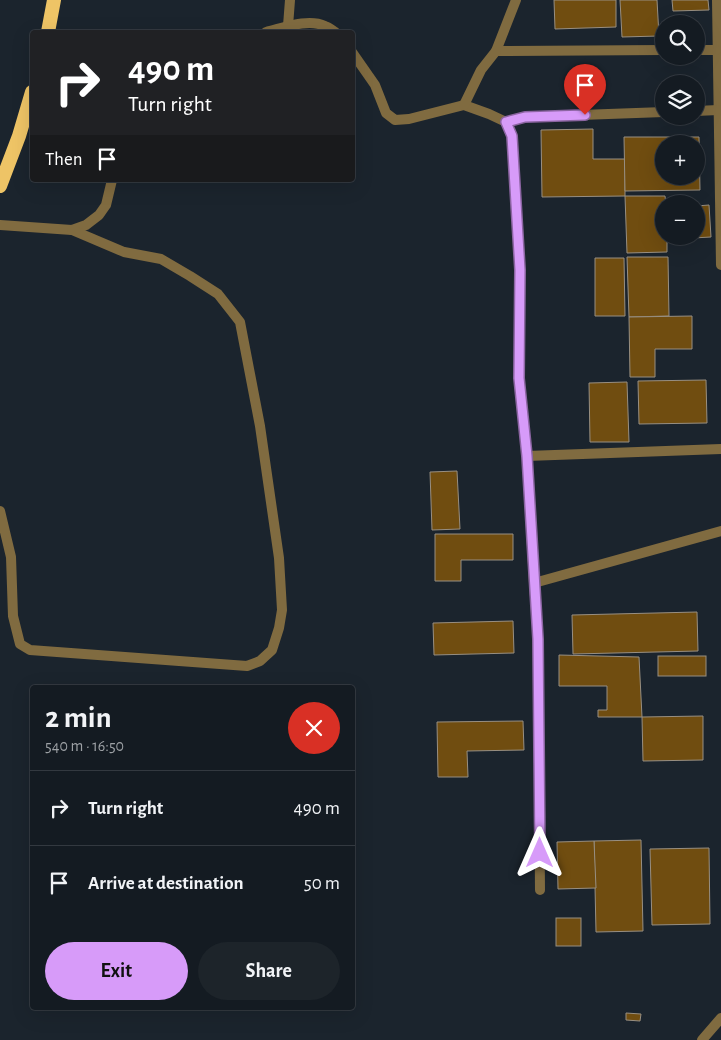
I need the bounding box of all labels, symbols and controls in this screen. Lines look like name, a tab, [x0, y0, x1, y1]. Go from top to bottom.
map controls	[655, 15, 705, 245]
button: search	[655, 15, 705, 65]
icon: right	[45, 50, 110, 115]
text: 490 m	[128, 52, 214, 87]
pin	[564, 64, 606, 115]
icon: arrive	[571, 71, 599, 99]
button: layers	[655, 75, 705, 125]
text: Turn right	[128, 93, 212, 115]
button: +	[655, 135, 705, 185]
icon: arrive	[93, 145, 121, 173]
text: Then	[45, 150, 83, 169]
button: −	[655, 195, 705, 245]
button: close	[288, 702, 340, 754]
text: 2 min	[45, 703, 112, 733]
text: 540 m · 16:50	[45, 738, 124, 754]
icon: right	[45, 794, 73, 822]
text: Turn right	[88, 799, 163, 818]
text: 490 m	[294, 799, 340, 818]
position arrow	[513, 826, 565, 878]
icon: arrive	[45, 869, 73, 897]
text: Arrive at destination	[88, 874, 244, 893]
text: 50 m	[304, 874, 340, 893]
button: Exit	[45, 942, 188, 1000]
button: Share	[198, 942, 340, 1000]

